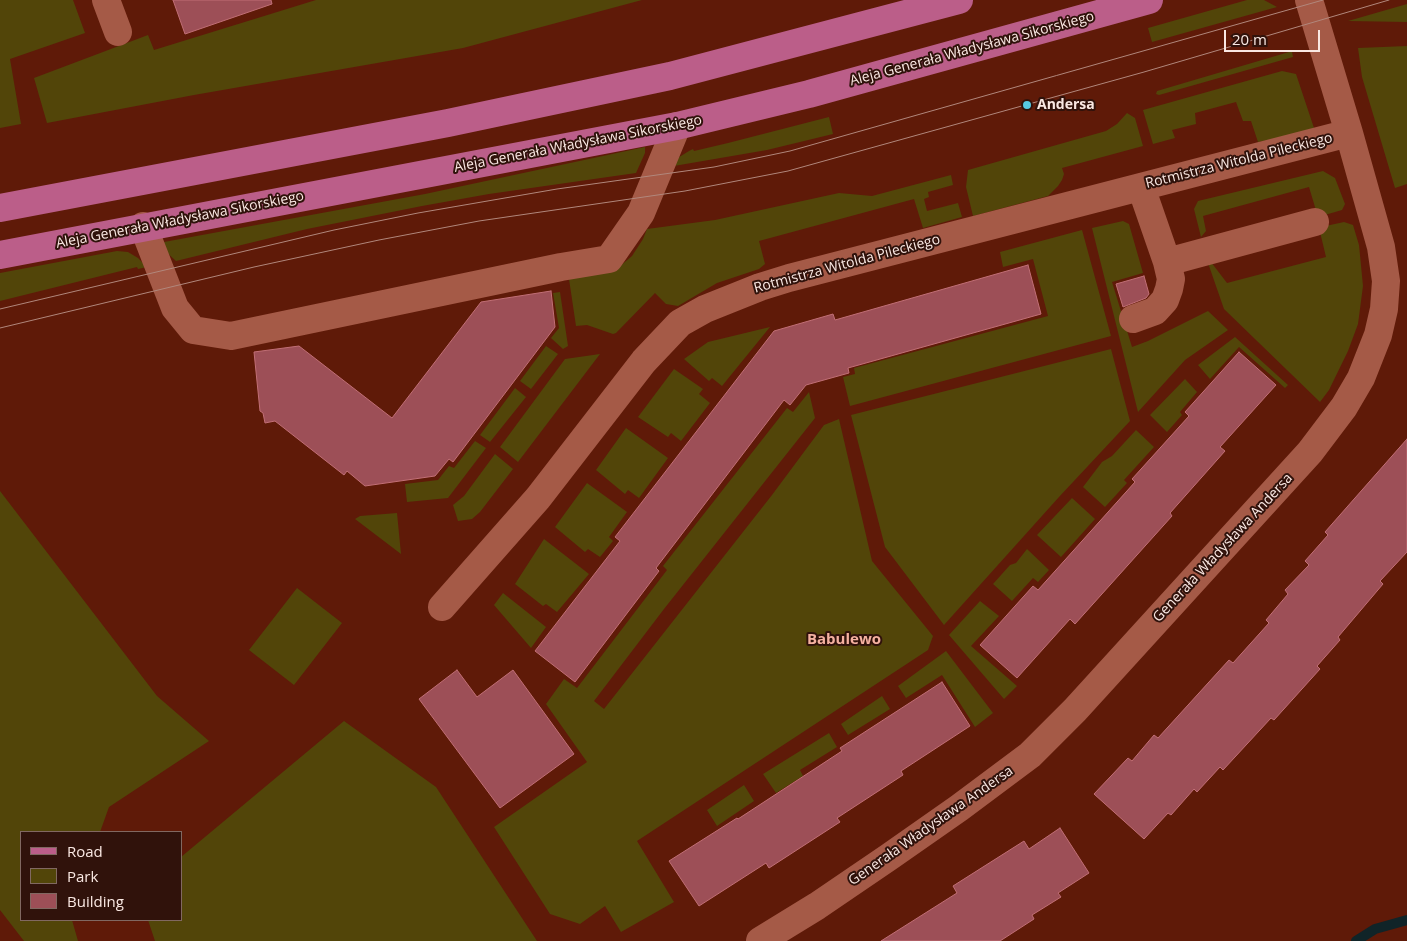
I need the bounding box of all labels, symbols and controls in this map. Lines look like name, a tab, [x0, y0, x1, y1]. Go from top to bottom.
street label: Aleja Generała Władysława Sikorskiego	[848, 8, 1096, 90]
scale bar	[1227, 20, 1323, 52]
text: 20 m	[1232, 29, 1267, 49]
place label: Andersa	[1037, 97, 1095, 113]
marker: Andersa	[1021, 99, 1033, 111]
street label: Aleja Generała Władysława Sikorskiego	[453, 112, 703, 176]
street label: Rotmistrza Witolda Pileckiego	[1144, 130, 1334, 192]
street label: Aleja Generała Władysława Sikorskiego	[55, 188, 305, 252]
street label: Rotmistrza Witolda Pileckiego	[752, 231, 942, 297]
street label: Generała Władysława Andersa	[1150, 470, 1296, 626]
district label: Babulewo	[807, 631, 881, 649]
street label: Generała Władysława Andersa	[845, 763, 1017, 889]
legend	[20, 831, 182, 921]
text: Road	[67, 841, 103, 861]
text: Park	[67, 866, 98, 886]
text: Building	[67, 891, 124, 911]

